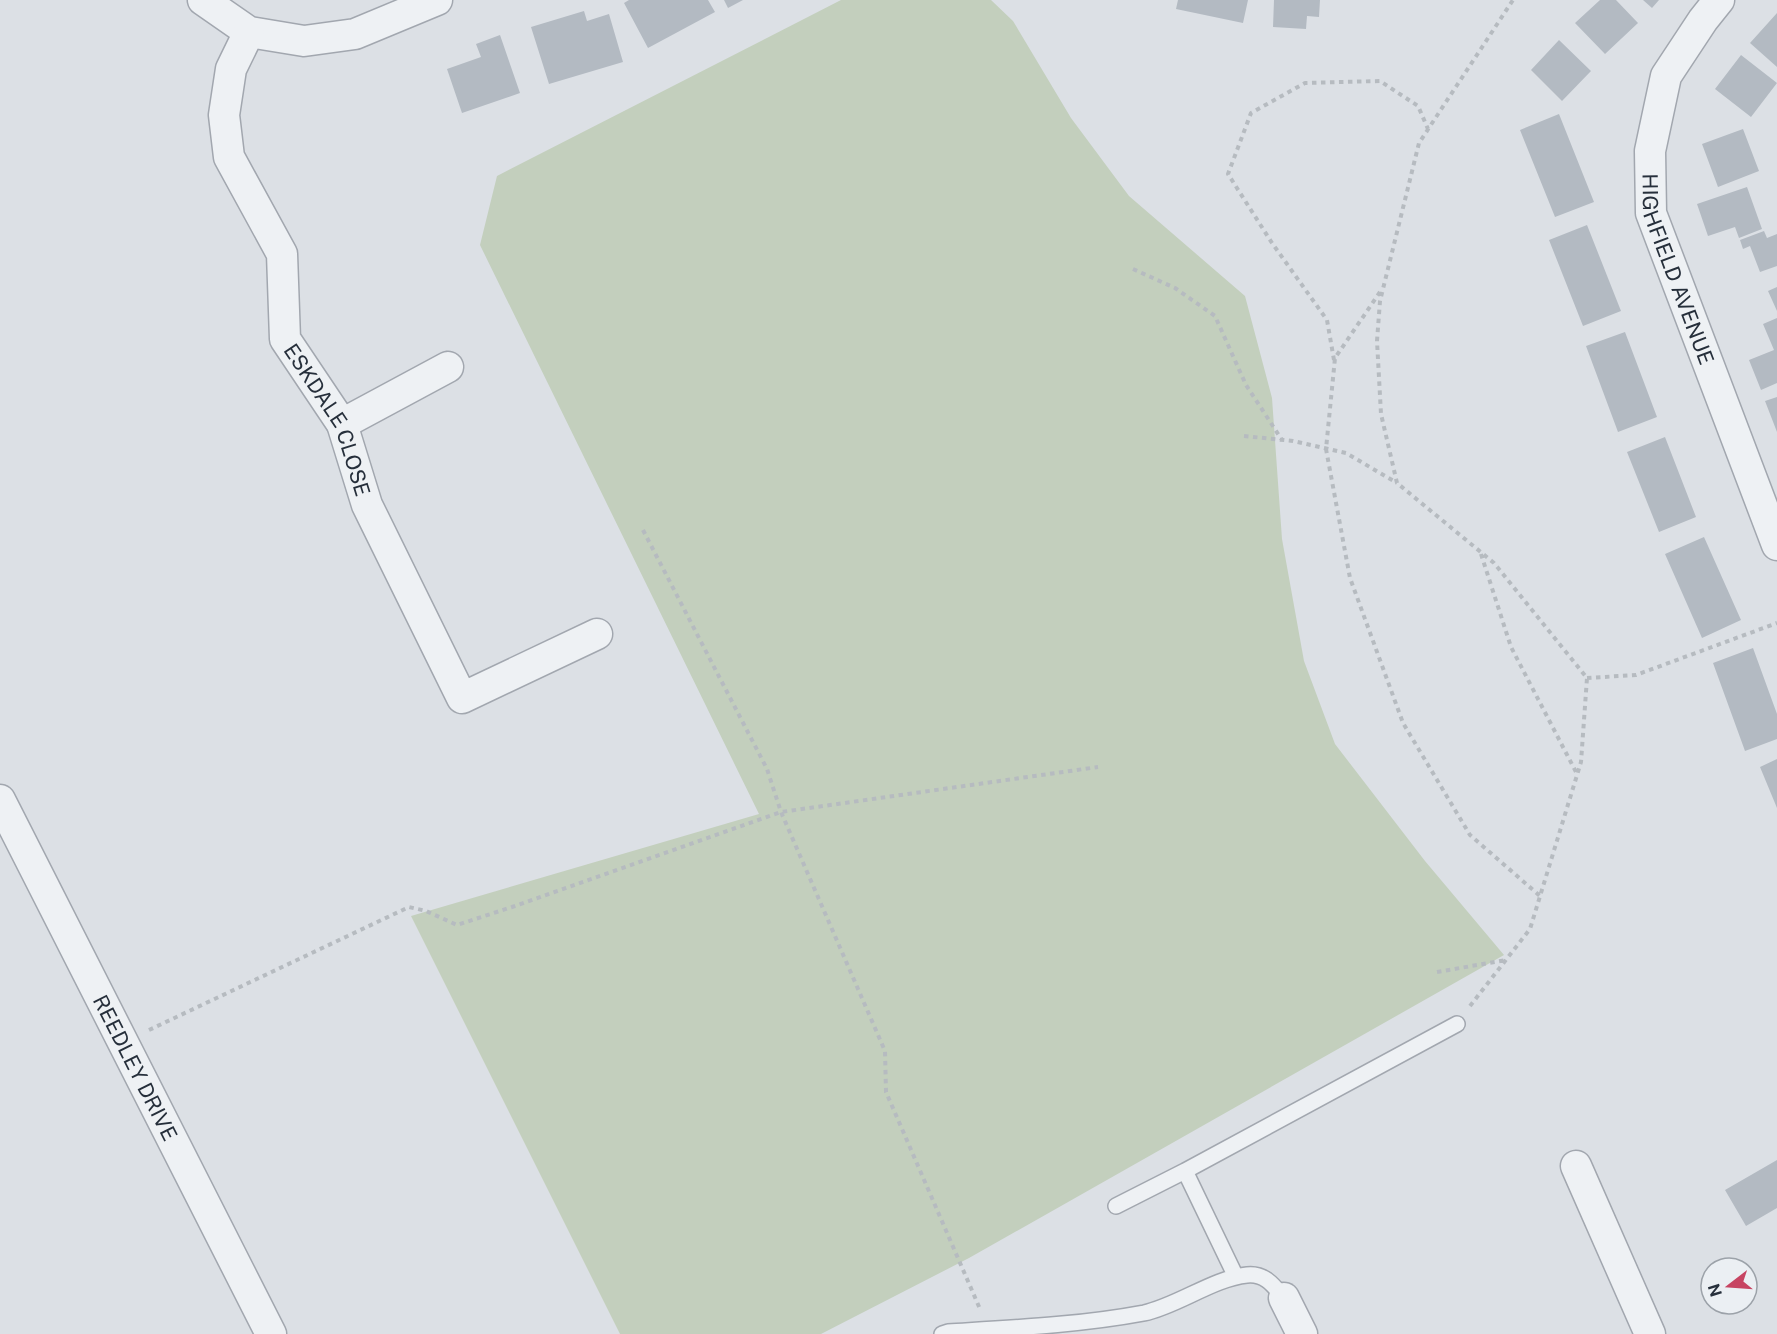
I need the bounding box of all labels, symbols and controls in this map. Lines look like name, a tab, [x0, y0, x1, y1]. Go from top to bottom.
street label: HIGHFIELD AVENUE	[1638, 173, 1720, 368]
street label: ESKDALE CLOSE	[279, 339, 376, 499]
street label: REEDLEY DRIVE	[88, 990, 183, 1145]
north arrow	[1699, 1256, 1759, 1316]
text: N	[1704, 1281, 1726, 1299]

